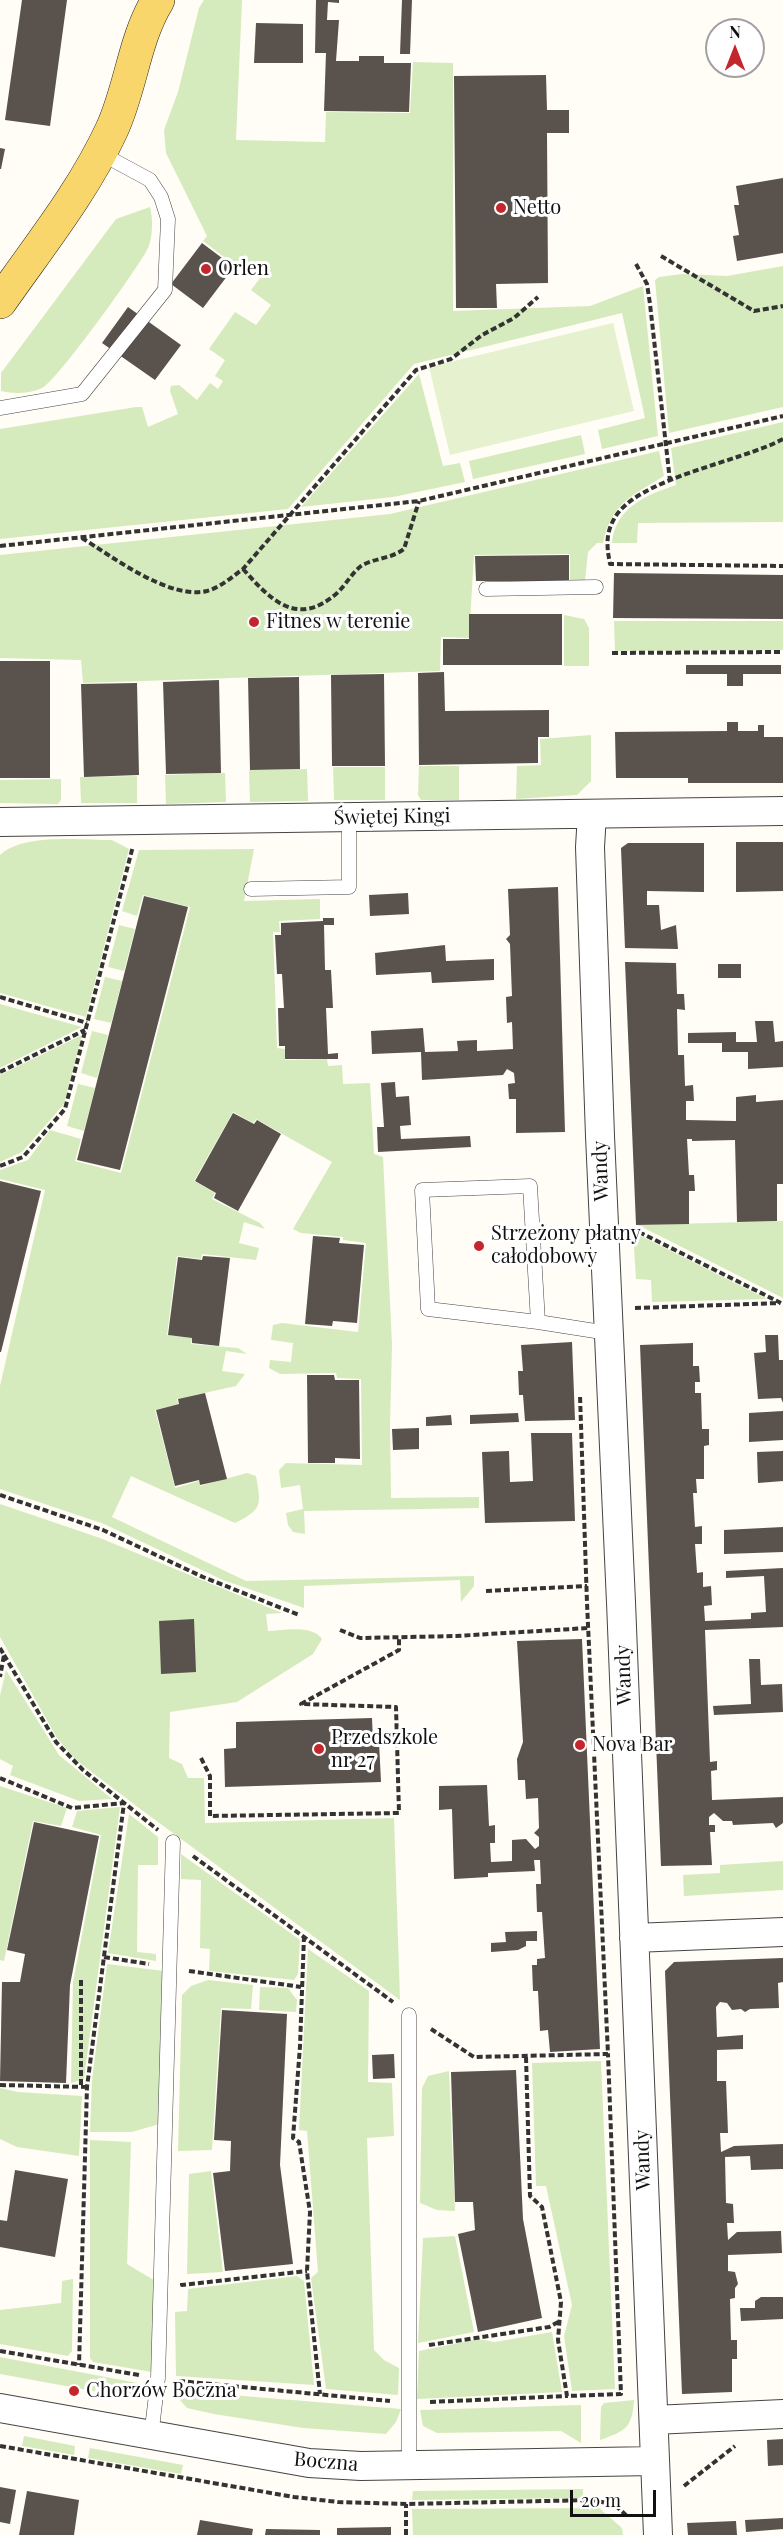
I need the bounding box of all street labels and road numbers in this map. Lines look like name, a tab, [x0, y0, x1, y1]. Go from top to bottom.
street label: Świętej Kingi	[333, 804, 451, 830]
street label: Wandy	[588, 1140, 614, 1202]
street label: Wandy	[611, 1644, 637, 1706]
street label: Wandy	[630, 2129, 656, 2191]
street label: Boczna	[293, 2447, 359, 2477]

